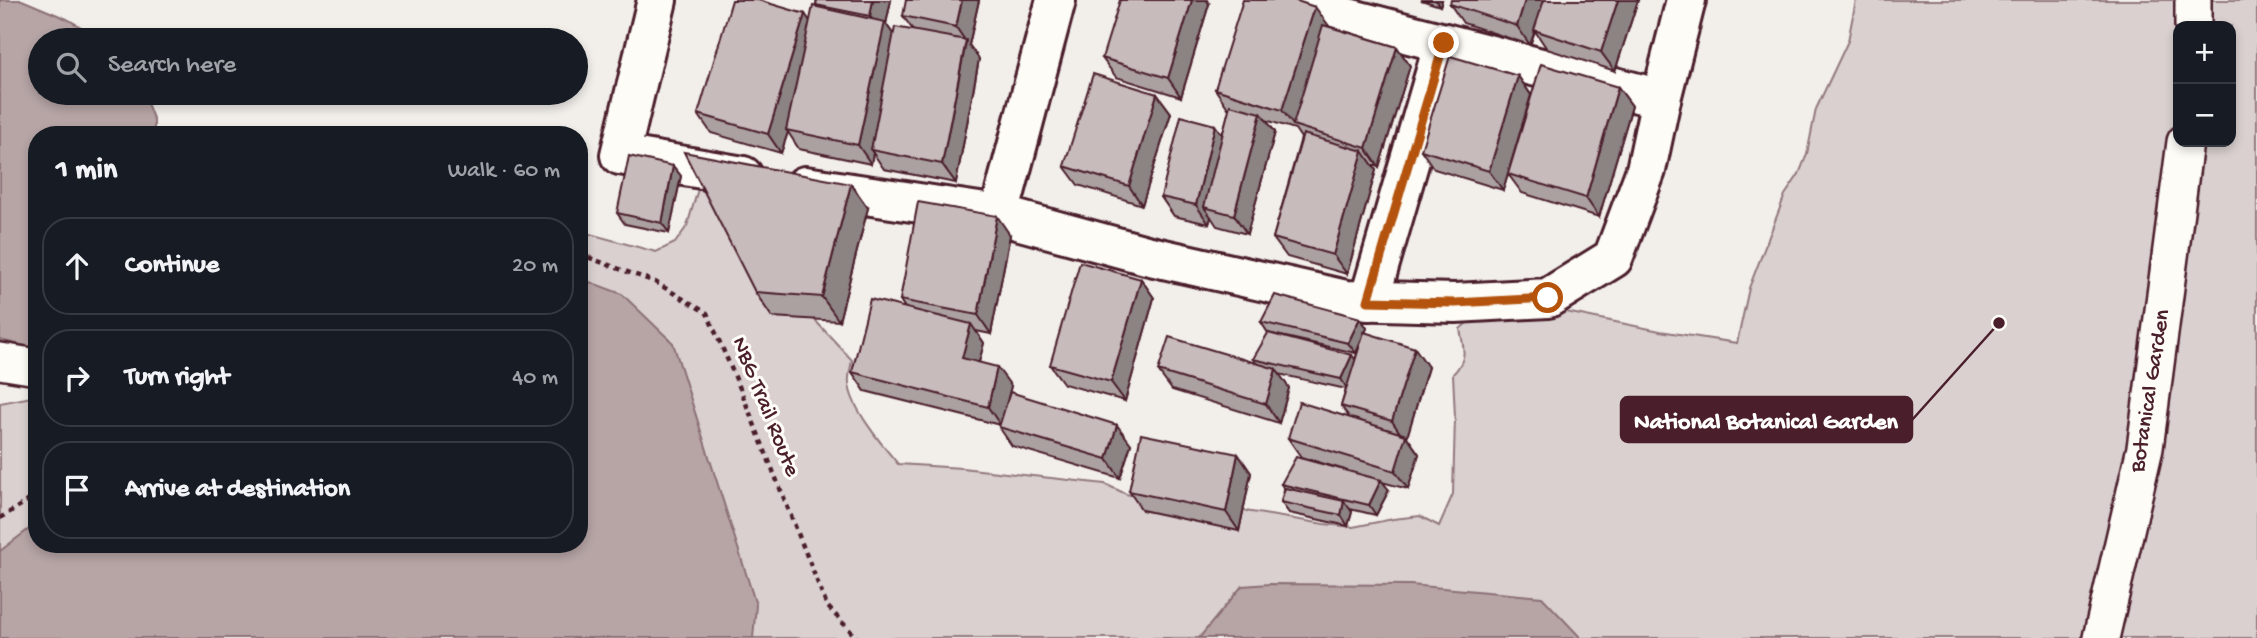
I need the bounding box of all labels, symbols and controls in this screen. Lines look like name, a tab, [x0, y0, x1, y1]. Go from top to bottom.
map controls	[2173, 21, 2236, 147]
button: +	[2173, 21, 2236, 84]
route end	[1428, 27, 1459, 58]
search box	[28, 28, 588, 105]
icon: search	[52, 48, 90, 86]
text: Search here	[108, 51, 236, 82]
button: −	[2173, 84, 2236, 147]
text: 1 min	[56, 154, 117, 189]
text: Walk · 60 m	[448, 158, 560, 185]
icon: ahead	[58, 247, 96, 285]
text: Continue	[125, 251, 219, 282]
text: 20 m	[512, 253, 558, 280]
route start	[1532, 282, 1563, 313]
street label: Botanical Garden	[2125, 308, 2177, 475]
street label: NBG Trail Route	[725, 333, 806, 482]
icon: right	[58, 359, 96, 397]
text: Turn right	[125, 363, 229, 394]
text: 40 m	[512, 365, 558, 392]
callout: National Botanical Garden	[1621, 397, 1912, 442]
text: National Botanical Garden	[1634, 409, 1899, 438]
icon: arrive	[58, 471, 96, 509]
text: Arrive at destination	[125, 475, 350, 506]

